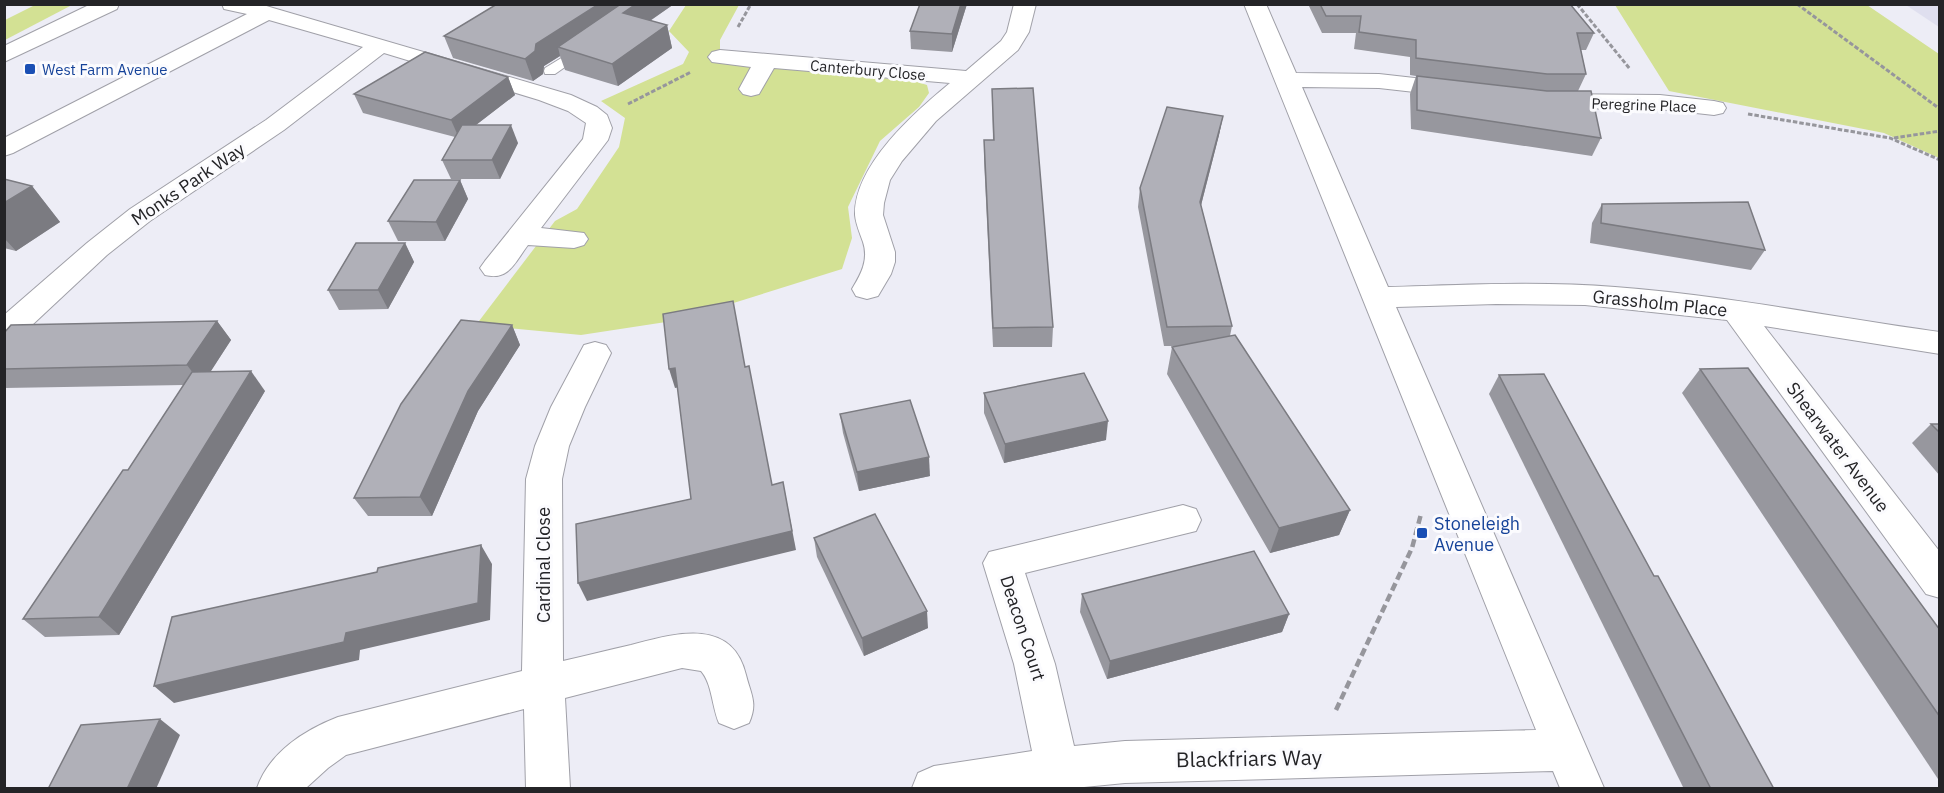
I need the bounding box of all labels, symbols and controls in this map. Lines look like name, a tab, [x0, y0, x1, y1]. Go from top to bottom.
street label: Canterbury Close	[809, 55, 927, 85]
place label: West Farm Avenue	[42, 60, 167, 79]
marker: West Farm Avenue	[23, 62, 37, 76]
street label: Peregrine Place	[1591, 94, 1697, 116]
street label: Monks Park Way	[127, 137, 249, 231]
street label: Grassholm Place	[1591, 284, 1729, 322]
street label: Shearwater Avenue	[1782, 377, 1895, 517]
street label: Cardinal Close	[532, 507, 555, 623]
place label: Stoneleigh Avenue	[1434, 512, 1520, 556]
marker: Stoneleigh Avenue	[1415, 526, 1429, 540]
street label: Deacon Court	[995, 572, 1051, 684]
street label: Blackfriars Way	[1176, 743, 1323, 773]

